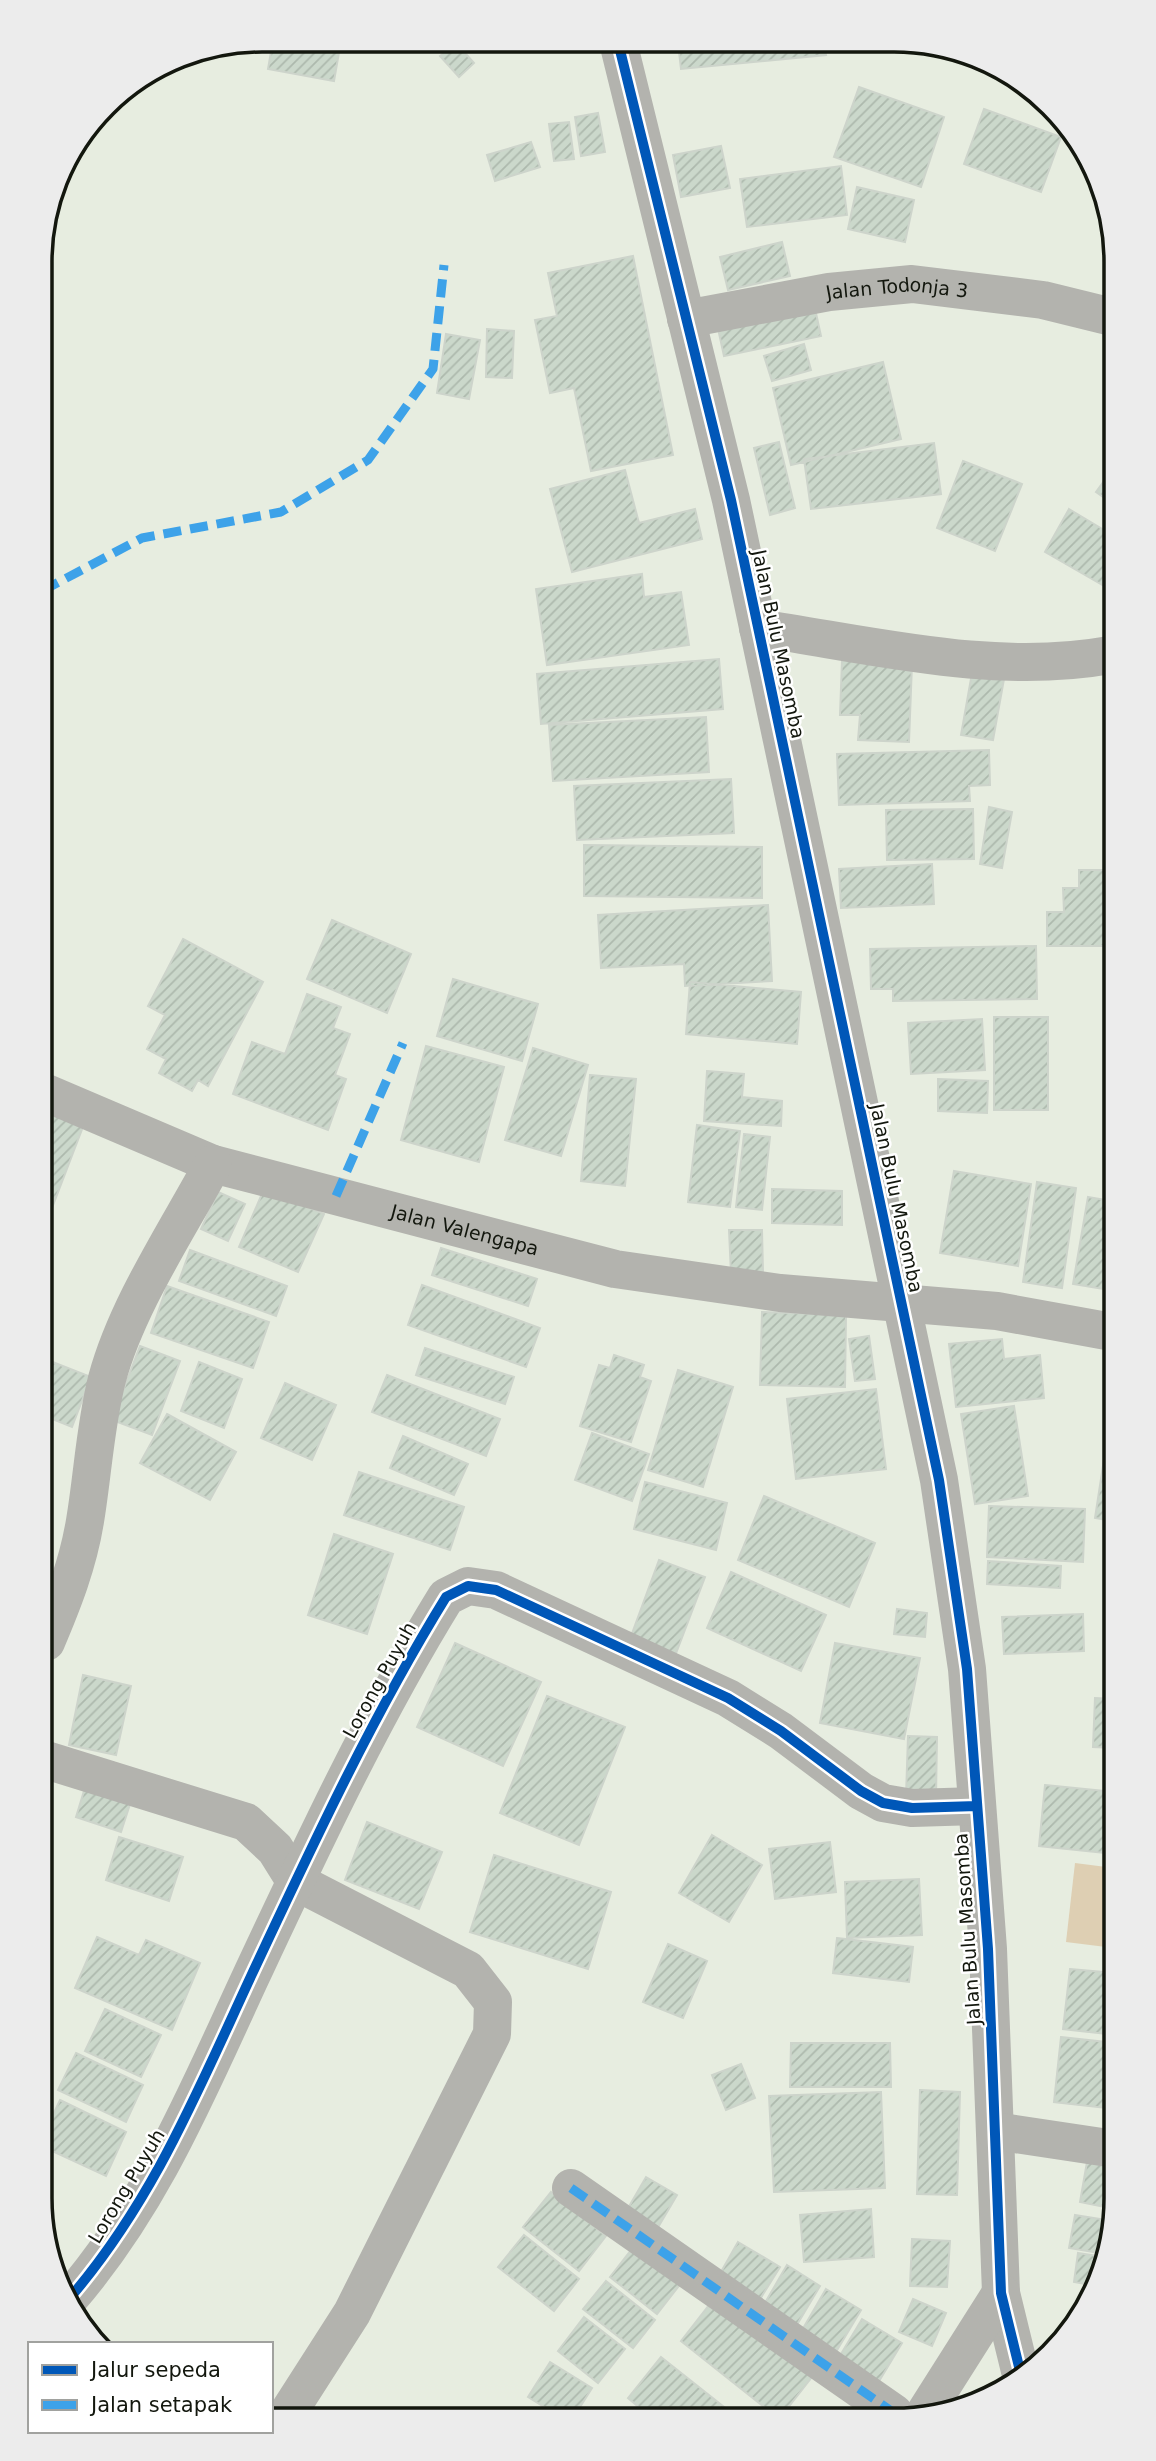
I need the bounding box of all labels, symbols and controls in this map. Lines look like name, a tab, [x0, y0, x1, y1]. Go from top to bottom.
street label: Jalan Todonja 3	[823, 273, 970, 304]
street label: Jalan Bulu Masomba	[748, 547, 810, 740]
street label: Jalan Bulu Masomba	[866, 1101, 928, 1294]
street label: Jalan Valengapa	[388, 1200, 541, 1260]
street label: Lorong Puyuh	[338, 1618, 420, 1742]
street label: Jalan Bulu Masomba	[949, 1832, 985, 2027]
street label: Lorong Puyuh	[83, 2125, 169, 2247]
legend	[28, 2342, 273, 2433]
text: Jalur sepeda	[89, 2358, 221, 2382]
text: Jalan setapak	[89, 2393, 233, 2417]

